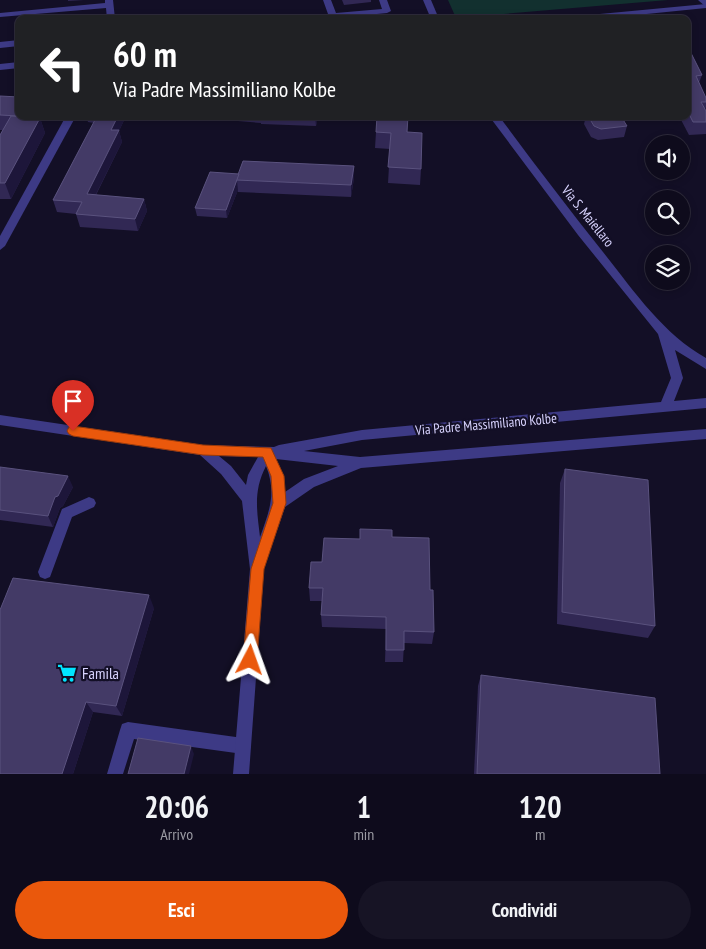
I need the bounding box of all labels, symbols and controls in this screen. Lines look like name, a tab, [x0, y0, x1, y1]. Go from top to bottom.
text: 60 m	[113, 31, 177, 77]
icon: left	[30, 35, 95, 100]
text: Via Padre Massimiliano Kolbe	[113, 75, 336, 103]
map controls	[645, 135, 690, 290]
button: sound	[645, 135, 690, 180]
street label: Via S. Maiellaro	[557, 181, 618, 250]
button: search	[645, 190, 690, 235]
button: layers	[645, 245, 690, 290]
pin	[52, 380, 94, 431]
icon: arrive	[59, 387, 87, 415]
street label: Via Padre Massimiliano Kolbe	[413, 409, 558, 439]
position arrow	[223, 633, 275, 685]
supermarket icon: Famila	[56, 662, 78, 684]
place label: Famila	[82, 663, 119, 683]
text: 20:06	[144, 787, 209, 826]
text: 1	[357, 787, 371, 826]
text: 120	[519, 787, 562, 826]
text: Arrivo	[160, 824, 193, 844]
text: min	[353, 824, 374, 844]
text: m	[535, 824, 545, 844]
button: Esci	[15, 881, 348, 939]
button: Condividi	[358, 881, 691, 939]

